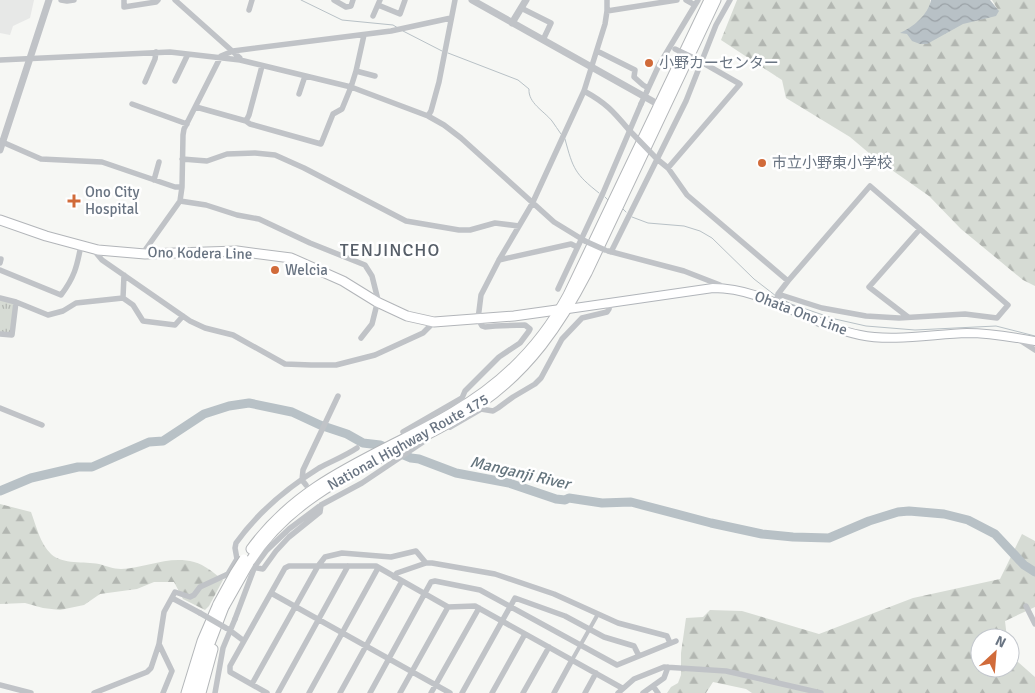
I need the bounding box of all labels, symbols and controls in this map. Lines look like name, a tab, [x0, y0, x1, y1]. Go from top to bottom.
place label: 小野カーセンター	[659, 54, 779, 72]
marker: 小野カーセンター	[643, 57, 655, 69]
place label: 市立小野東小学校	[772, 154, 892, 172]
marker: 市立小野東小学校	[756, 157, 768, 169]
place label: Ono City Hospital	[85, 183, 140, 218]
marker: Ono City Hospital	[67, 194, 81, 208]
district label: TENJINCHO	[340, 239, 440, 261]
street label: Ono Kodera Line	[147, 243, 253, 263]
place label: Welcia	[285, 261, 328, 279]
marker: Welcia	[269, 264, 281, 276]
street label: Ohata Ono Line	[752, 287, 850, 339]
street label: National Highway Route 175	[324, 390, 492, 494]
water label: Manganji River	[468, 452, 574, 495]
north arrow	[970, 628, 1020, 678]
text: N	[992, 632, 1009, 652]

